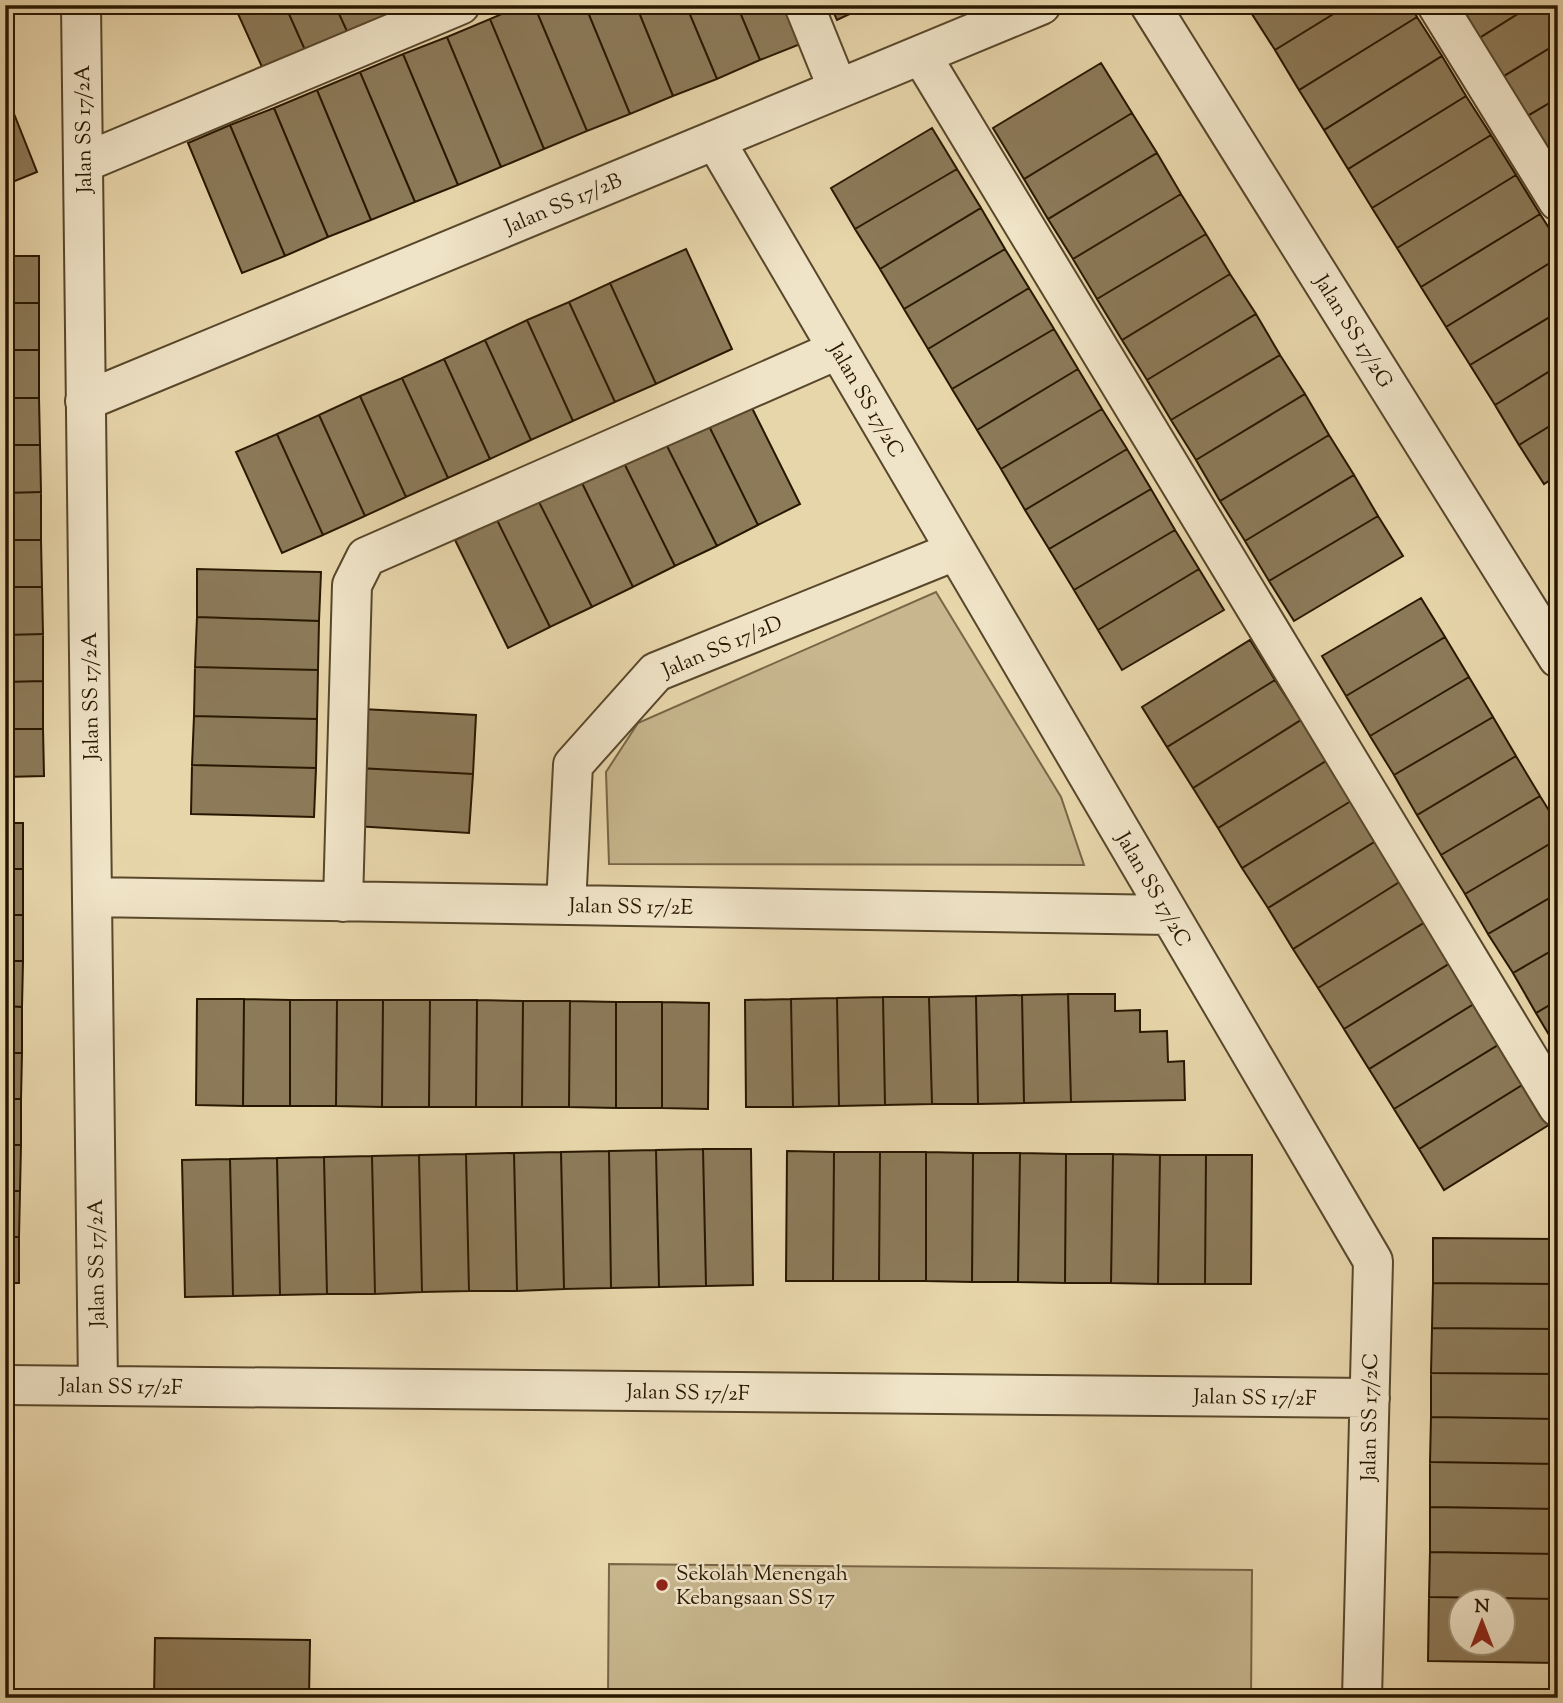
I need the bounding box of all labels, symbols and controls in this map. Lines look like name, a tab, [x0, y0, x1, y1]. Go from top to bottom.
street label: Jalan SS 17/2A	[69, 64, 101, 194]
street label: Jalan SS 17/2B	[500, 167, 627, 243]
street label: Jalan SS 17/2G	[1305, 269, 1399, 395]
street label: Jalan SS 17/2C	[820, 337, 910, 464]
street label: Jalan SS 17/2D	[657, 609, 788, 687]
street label: Jalan SS 17/2A	[76, 631, 108, 761]
street label: Jalan SS 17/2C	[1107, 826, 1197, 953]
street label: Jalan SS 17/2E	[568, 892, 694, 924]
street label: Jalan SS 17/2A	[82, 1198, 114, 1328]
street label: Jalan SS 17/2C	[1355, 1353, 1387, 1482]
street label: Jalan SS 17/2F	[58, 1372, 183, 1404]
street label: Jalan SS 17/2F	[625, 1378, 750, 1410]
street label: Jalan SS 17/2F	[1192, 1383, 1317, 1415]
place label: Sekolah Menengah Kebangsaan SS 17	[676, 1560, 848, 1614]
marker: Sekolah Menengah Kebangsaan SS 17	[654, 1577, 670, 1593]
north arrow	[1448, 1588, 1518, 1658]
text: N	[1474, 1594, 1490, 1621]

